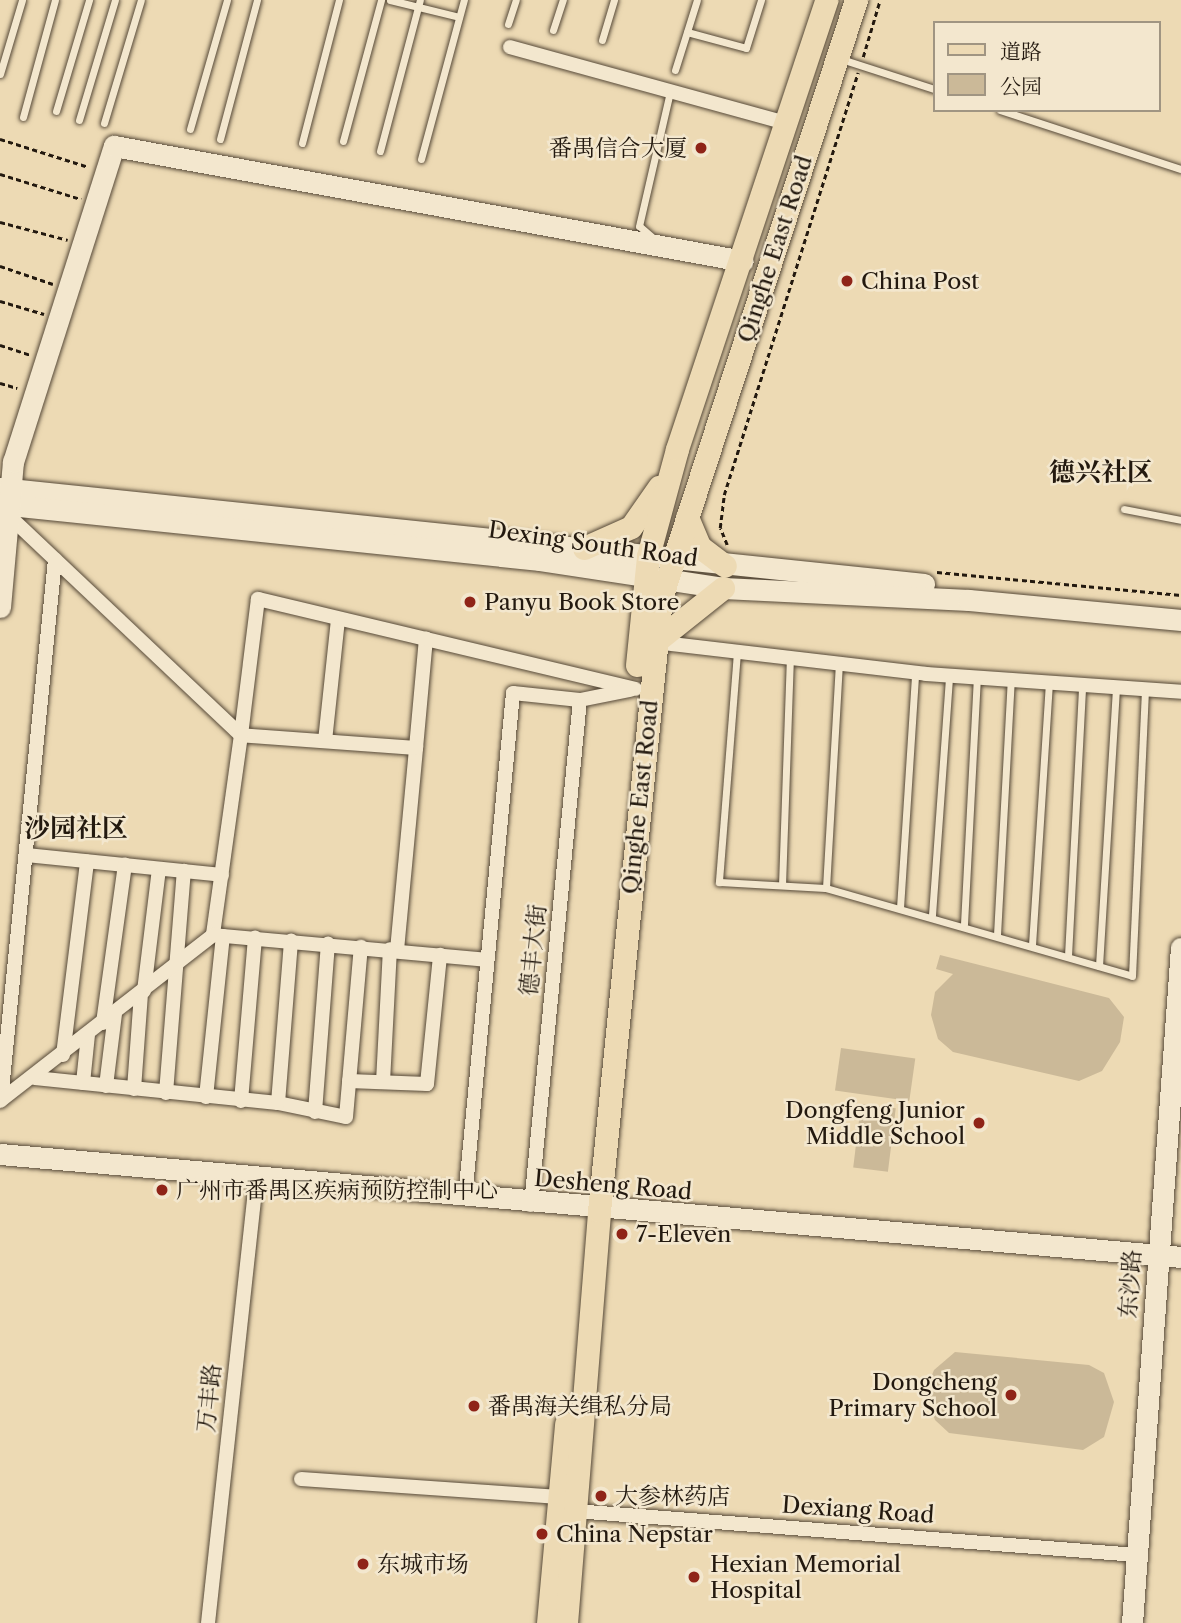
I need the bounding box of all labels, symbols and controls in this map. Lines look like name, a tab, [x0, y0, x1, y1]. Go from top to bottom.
legend	[932, 21, 1160, 112]
text: 道路	[1000, 39, 1042, 64]
text: 公园	[1000, 74, 1042, 99]
place label: 番禺信合大厦	[549, 134, 687, 162]
marker: 番禺信合大厦	[693, 140, 709, 156]
street label: Qinghe East Road	[732, 152, 818, 346]
place label: China Post	[861, 267, 980, 295]
marker: China Post	[839, 273, 855, 289]
district label: 德兴社区	[1049, 457, 1153, 489]
street label: Dexing South Road	[486, 516, 700, 572]
place label: Panyu Book Store	[484, 588, 680, 616]
marker: Panyu Book Store	[462, 594, 478, 610]
street label: Qinghe East Road	[616, 699, 664, 895]
district label: 沙园社区	[24, 813, 128, 845]
street label: 德丰大街	[514, 903, 552, 997]
place label: Dongfeng Junior Middle School	[785, 1096, 965, 1150]
marker: Dongfeng Junior Middle School	[971, 1115, 987, 1131]
street label: Desheng Road	[533, 1164, 693, 1206]
place label: 广州市番禺区疾病预防控制中心	[176, 1176, 498, 1204]
marker: 广州市番禺区疾病预防控制中心	[154, 1182, 170, 1198]
place label: 7-Eleven	[636, 1220, 731, 1248]
marker: 7-Eleven	[614, 1226, 630, 1242]
street label: 东沙路	[1114, 1249, 1146, 1319]
street label: 万丰路	[192, 1362, 226, 1434]
place label: Dongcheng Primary School	[828, 1368, 997, 1422]
marker: Dongcheng Primary School	[1003, 1387, 1019, 1403]
place label: 番禺海关缉私分局	[488, 1392, 672, 1420]
marker: 番禺海关缉私分局	[466, 1398, 482, 1414]
place label: 大参林药店	[615, 1482, 730, 1510]
marker: 大参林药店	[593, 1488, 609, 1504]
street label: Dexiang Road	[781, 1491, 935, 1529]
place label: China Nepstar	[556, 1520, 713, 1548]
marker: China Nepstar	[534, 1526, 550, 1542]
place label: 东城市场	[377, 1550, 469, 1578]
place label: Hexian Memorial Hospital	[710, 1550, 901, 1604]
marker: 东城市场	[355, 1556, 371, 1572]
marker: Hexian Memorial Hospital	[684, 1567, 704, 1587]

